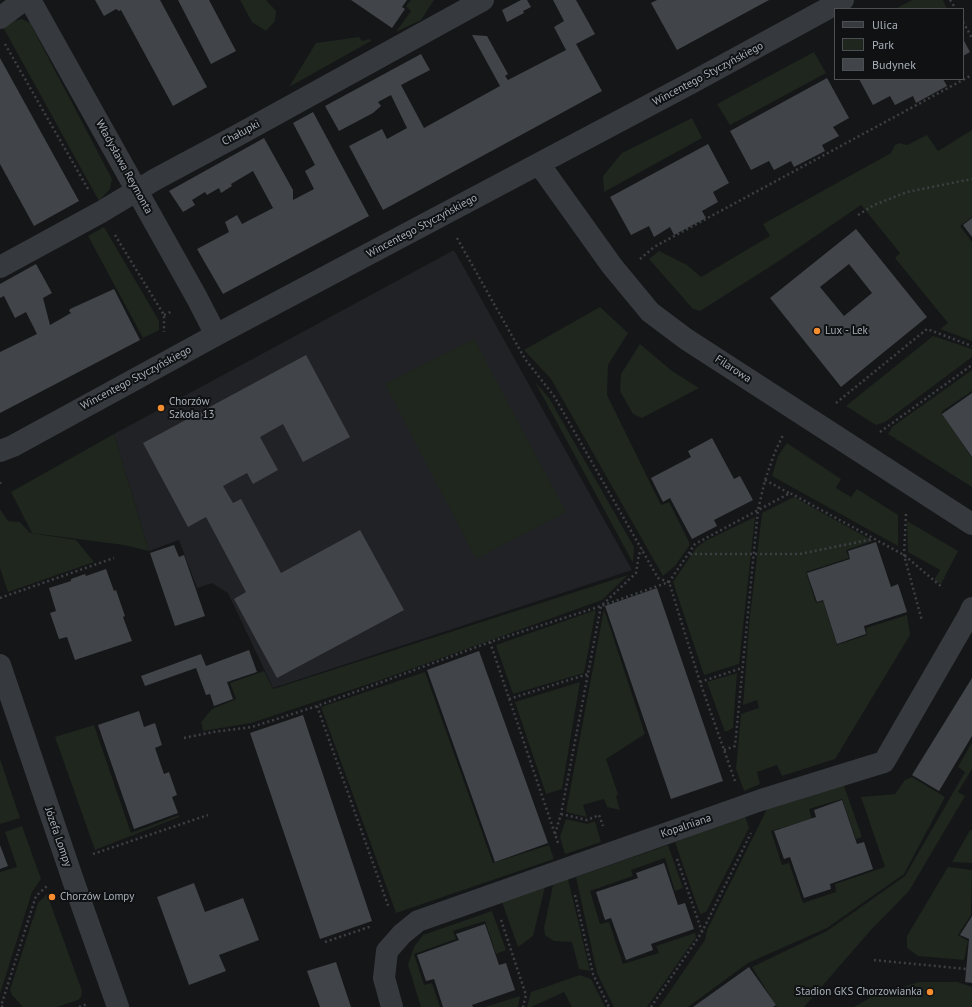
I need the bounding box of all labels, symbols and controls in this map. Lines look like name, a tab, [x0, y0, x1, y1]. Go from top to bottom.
legend	[834, 8, 964, 80]
text: Ulica	[872, 17, 898, 32]
text: Park	[872, 37, 894, 52]
street label: Wincentego Styczyńskiego	[650, 39, 766, 109]
text: Budynek	[872, 57, 916, 72]
street label: Władysława Reymonta	[93, 118, 155, 216]
street label: Chałupki	[220, 118, 262, 148]
street label: Wincentego Styczyńskiego	[364, 191, 480, 261]
place label: Lux - Lek	[825, 324, 868, 338]
marker: Lux - Lek	[812, 326, 822, 336]
street label: Wincentego Styczyńskiego	[78, 343, 194, 413]
street label: Filarowa	[712, 352, 754, 386]
place label: Chorzów Szkoła 13	[169, 395, 214, 421]
marker: Chorzów Szkoła 13	[156, 403, 166, 413]
street label: Józefa Lompy	[42, 806, 74, 868]
street label: Kopalniana	[659, 811, 713, 841]
place label: Chorzów Lompy	[60, 890, 134, 904]
marker: Chorzów Lompy	[47, 892, 57, 902]
place label: Stadion GKS Chorzowianka	[795, 985, 922, 999]
marker: Stadion GKS Chorzowianka	[925, 987, 935, 997]

